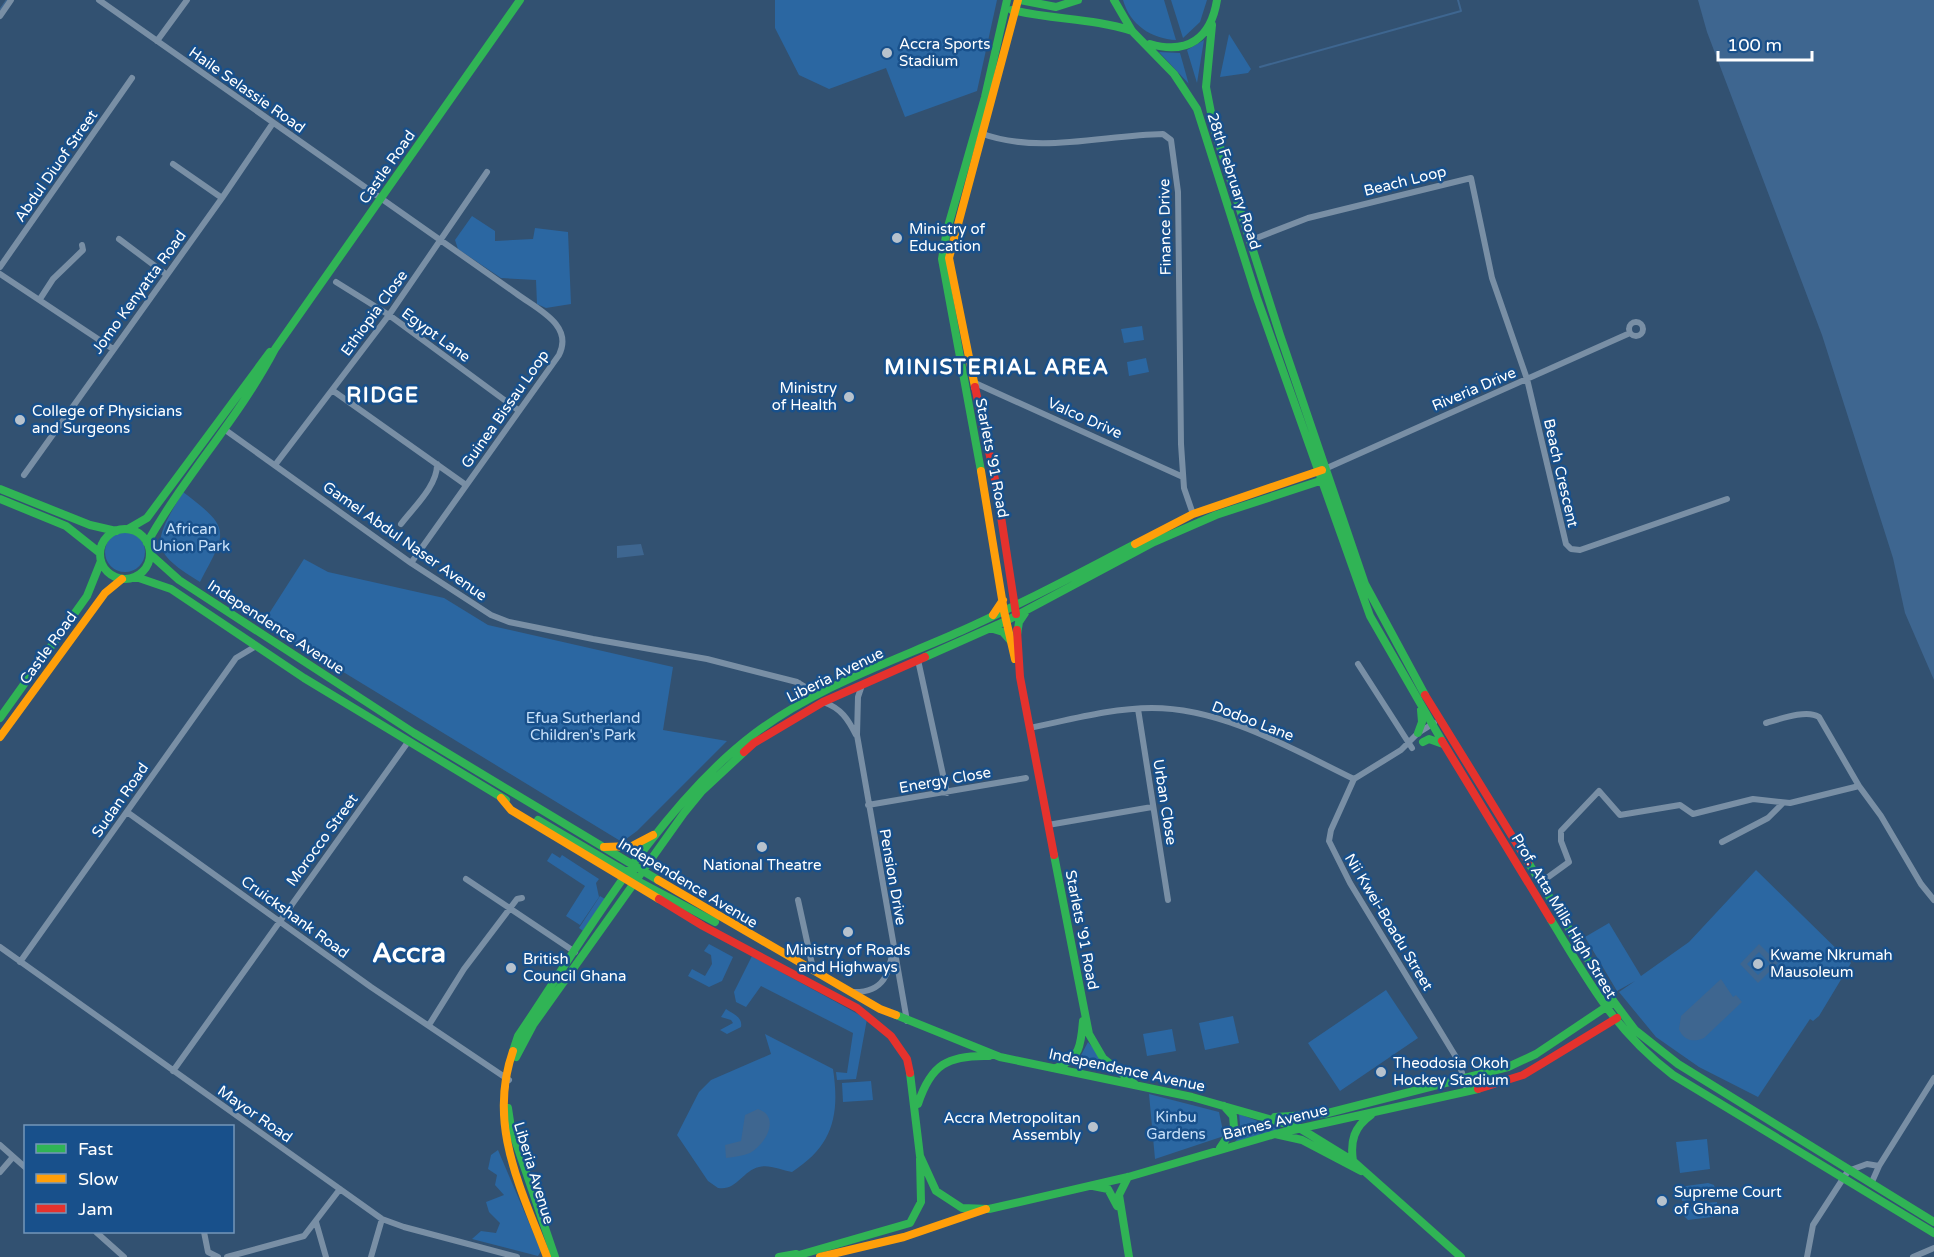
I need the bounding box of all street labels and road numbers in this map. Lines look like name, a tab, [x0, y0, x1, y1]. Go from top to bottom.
street label: Haile Selassie Road	[185, 43, 309, 137]
street label: Abdul Diuof Street	[11, 106, 101, 225]
street label: 28th February Road	[1203, 110, 1265, 252]
street label: Castle Road	[355, 127, 419, 207]
street label: Beach Loop	[1362, 162, 1448, 200]
street label: Finance Drive	[1155, 179, 1175, 275]
street label: Jomo Kenyatta Road	[88, 227, 190, 357]
street label: Ethiopia Close	[337, 267, 411, 359]
street label: Egypt Lane	[398, 304, 474, 366]
street label: Guinea Bissau Loop	[457, 346, 553, 472]
street label: Riveria Drive	[1429, 363, 1519, 415]
street label: Valco Drive	[1045, 394, 1125, 442]
street label: Starlets '91 Road	[972, 397, 1012, 519]
street label: Beach Crescent	[1540, 417, 1582, 529]
street label: Gamel Abdul Naser Avenue	[320, 477, 490, 605]
street label: Independence Avenue	[204, 576, 348, 678]
street label: Castle Road	[16, 608, 80, 688]
street label: Liberia Avenue	[783, 644, 887, 706]
street label: Dodoo Lane	[1209, 697, 1297, 745]
street label: Urban Close	[1149, 758, 1181, 846]
street label: Sudan Road	[88, 759, 152, 841]
street label: Energy Close	[898, 763, 992, 797]
street label: Morocco Street	[282, 790, 362, 890]
street label: Pension Drive	[876, 827, 910, 927]
street label: Prof. Atta Mills High Street	[1508, 830, 1621, 1002]
street label: Independence Avenue	[615, 834, 761, 932]
street label: Nii Kwei-Boadu Street	[1341, 850, 1437, 994]
street label: Starlets '91 Road	[1062, 869, 1102, 991]
street label: Cruickshank Road	[238, 872, 352, 962]
street label: Independence Avenue	[1047, 1045, 1207, 1095]
street label: Mayor Road	[214, 1082, 296, 1146]
street label: Barnes Avenue	[1221, 1100, 1329, 1144]
street label: Liberia Avenue	[510, 1120, 558, 1226]

